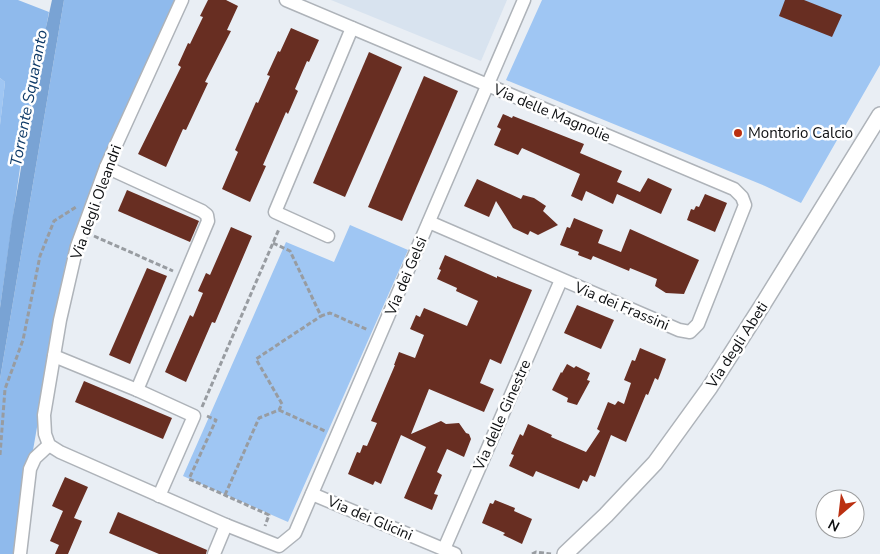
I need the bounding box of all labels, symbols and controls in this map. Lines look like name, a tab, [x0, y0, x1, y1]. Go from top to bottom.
water label: Torrente Squaranto	[5, 28, 53, 168]
street label: Via delle Magnolie	[489, 79, 614, 147]
place label: Montorio Calcio	[748, 123, 853, 143]
marker: Montorio Calcio	[732, 127, 744, 139]
street label: Via degli Oleandri	[66, 142, 126, 263]
street label: Via dei Gelsi	[380, 234, 432, 319]
street label: Via dei Frassini	[571, 277, 672, 335]
street label: Via degli Abeti	[701, 298, 772, 393]
street label: Via delle Ginestre	[468, 356, 535, 475]
north arrow	[815, 489, 865, 539]
street label: Via dei Glicini	[323, 491, 416, 545]
text: N	[825, 514, 843, 536]

